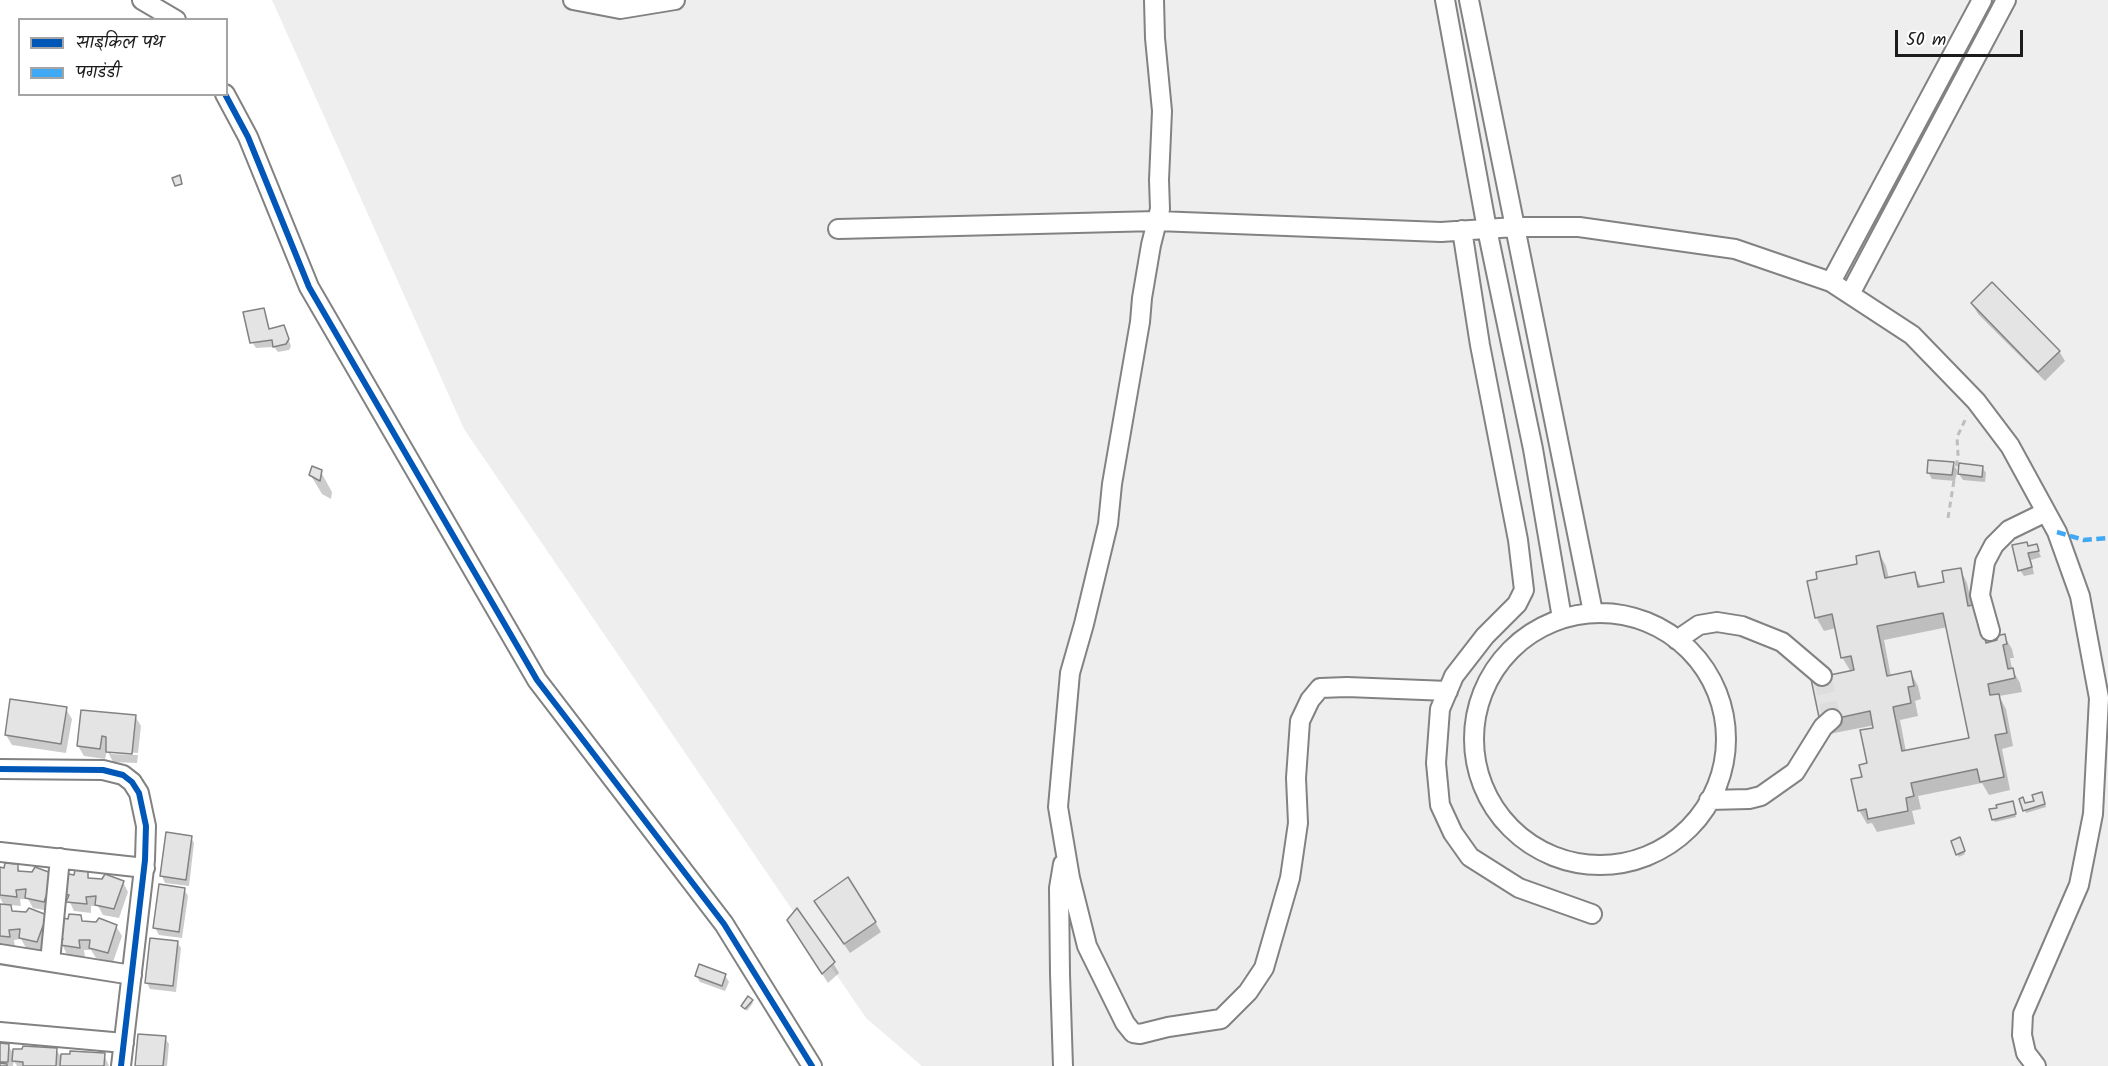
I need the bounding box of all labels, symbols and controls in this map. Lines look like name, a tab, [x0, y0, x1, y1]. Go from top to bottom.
legend	[18, 18, 228, 96]
scale bar	[1898, 18, 2026, 56]
text: 50 m	[1906, 26, 1946, 55]
text: साइकिल पथ	[76, 29, 163, 58]
text: पगडंडी	[76, 59, 120, 88]

